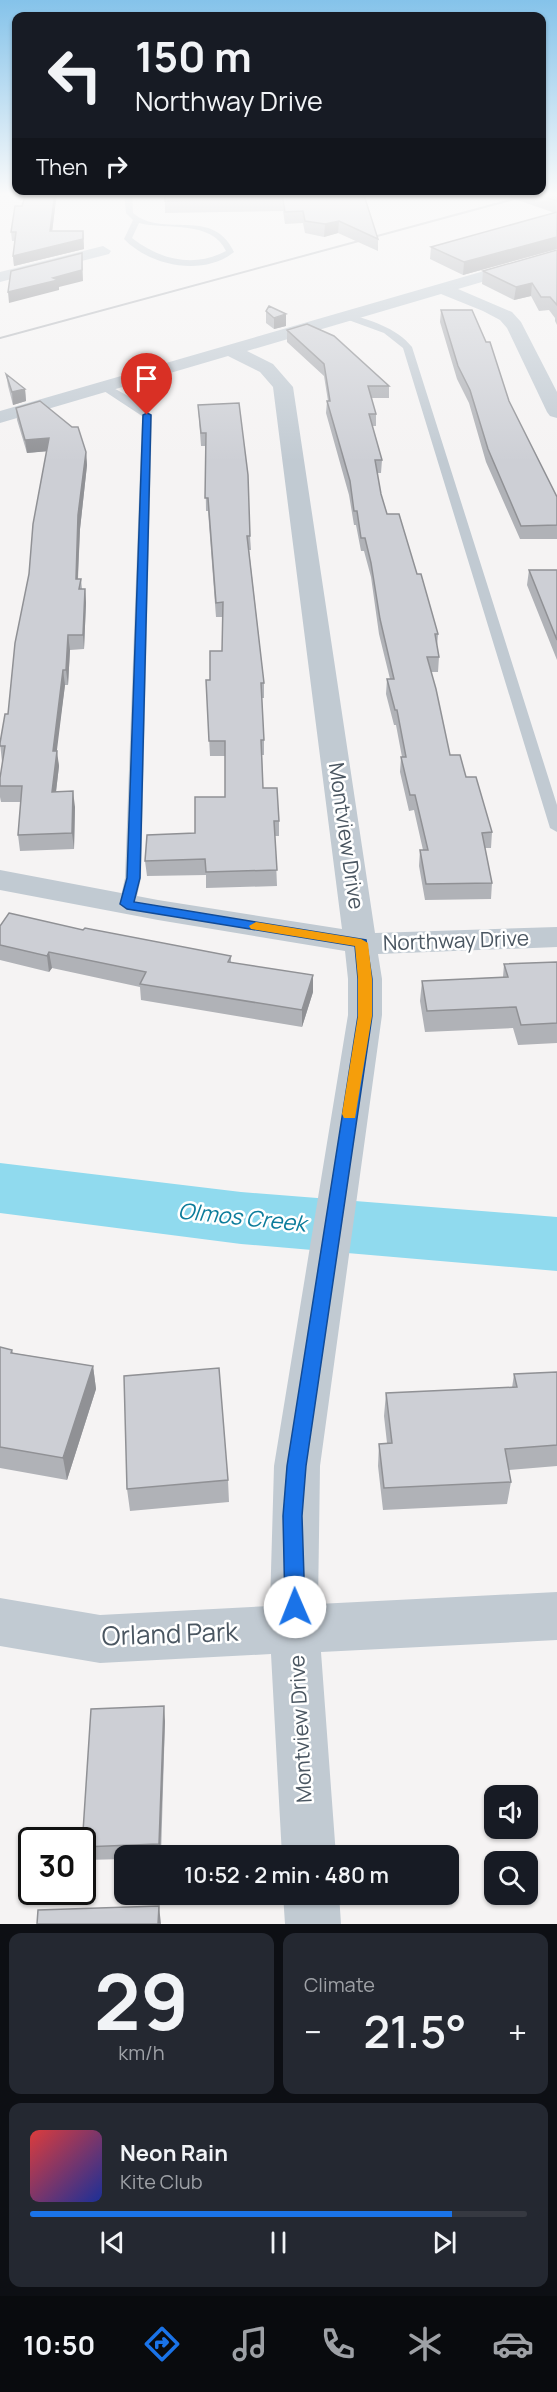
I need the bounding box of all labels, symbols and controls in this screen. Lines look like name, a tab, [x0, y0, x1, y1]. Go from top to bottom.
text: 150 m	[135, 27, 252, 85]
icon: left	[36, 36, 114, 114]
text: Northway Drive	[135, 82, 323, 119]
icon: right	[100, 150, 133, 183]
text: Then	[36, 152, 88, 182]
pin	[121, 353, 172, 415]
icon: arrive	[130, 362, 163, 395]
street label: Montview Drive	[323, 761, 371, 911]
street label: Northway Drive	[382, 923, 529, 957]
water label: Olmos Creek	[176, 1195, 311, 1239]
position arrow	[263, 1575, 327, 1639]
street label: Orland Park	[101, 1613, 240, 1653]
street label: Montview Drive	[282, 1655, 318, 1804]
map controls	[484, 1785, 538, 1905]
button: sound	[484, 1785, 538, 1839]
speed limit sign: 30	[18, 1827, 96, 1905]
button: search	[484, 1851, 538, 1905]
text: 10:52 · 2 min · 480 m	[184, 1860, 389, 1890]
text: 29	[94, 1947, 189, 2053]
text: Climate	[304, 1971, 375, 1998]
text: 21.5°	[363, 2000, 466, 2062]
text: −	[304, 2009, 322, 2054]
text: +	[508, 2009, 527, 2054]
text: km/h	[118, 2039, 165, 2066]
text: Neon Rain	[120, 2138, 228, 2168]
text: Kite Club	[120, 2168, 203, 2195]
icon: previous	[96, 2226, 129, 2259]
icon: pause	[262, 2226, 295, 2259]
icon: next	[428, 2226, 461, 2259]
icon: directions	[141, 2323, 183, 2365]
icon: music	[229, 2323, 271, 2365]
icon: phone	[317, 2323, 359, 2365]
icon: climate	[404, 2323, 446, 2365]
icon: car	[492, 2323, 534, 2365]
text: 10:50	[23, 2326, 95, 2363]

